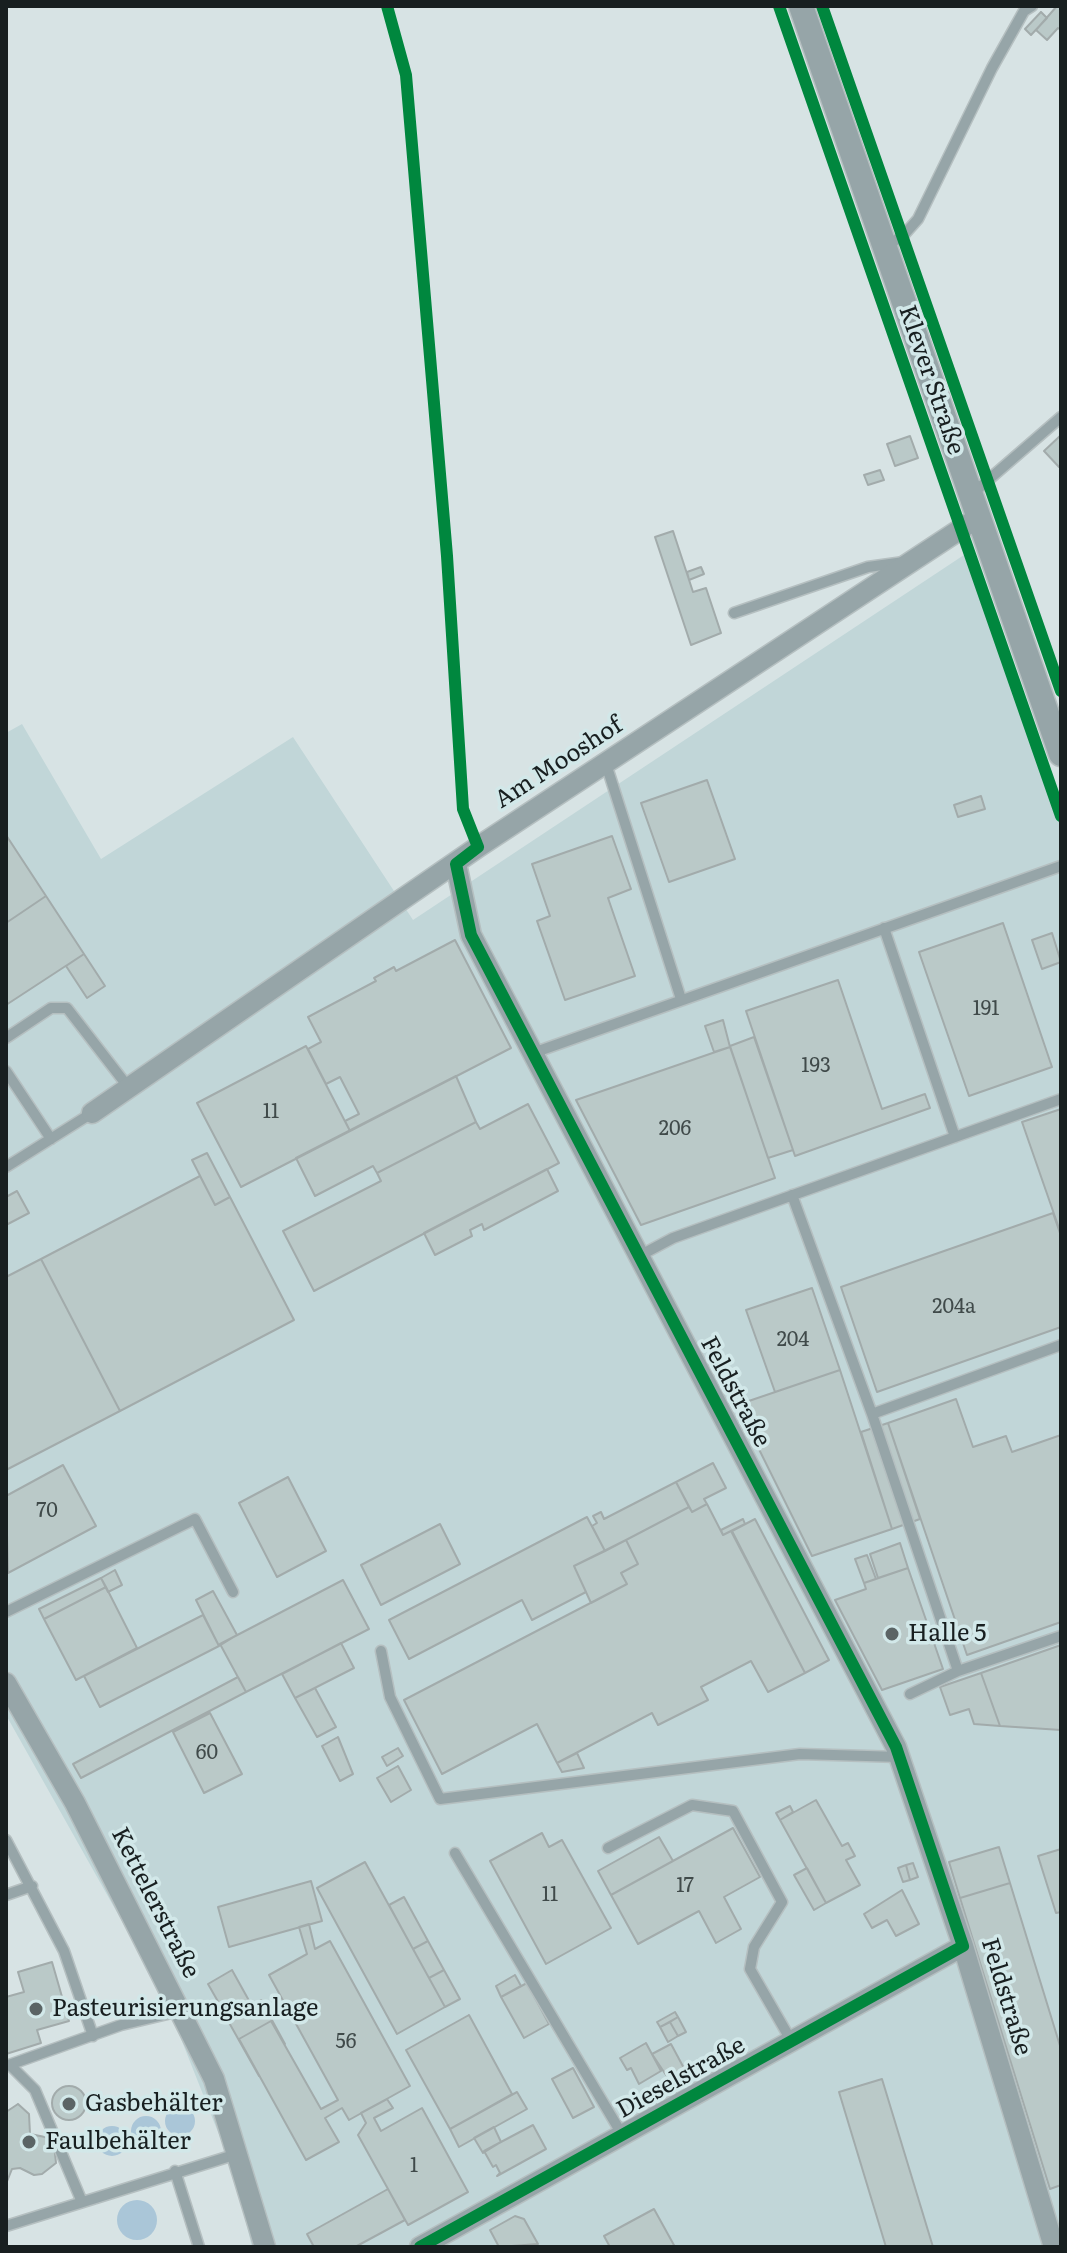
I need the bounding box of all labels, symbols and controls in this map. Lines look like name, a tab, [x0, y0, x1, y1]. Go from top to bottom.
street label: Klever Straße	[892, 301, 970, 459]
street label: Am Mooshof	[490, 711, 628, 815]
house number: 191	[973, 997, 999, 1021]
house number: 193	[801, 1054, 831, 1078]
house number: 11	[263, 1100, 279, 1124]
house number: 206	[659, 1117, 691, 1141]
house number: 204a	[932, 1295, 976, 1319]
house number: 204	[777, 1328, 809, 1352]
street label: Feldstraße	[694, 1332, 776, 1452]
house number: 70	[36, 1499, 58, 1523]
place label: Halle 5	[908, 1620, 986, 1648]
marker: Halle 5	[883, 1625, 901, 1643]
house number: 60	[196, 1741, 218, 1765]
street label: Kettelerstraße	[105, 1823, 205, 1983]
house number: 17	[676, 1874, 694, 1898]
house number: 11	[542, 1883, 558, 1907]
street label: Feldstraße	[975, 1935, 1037, 2059]
place label: Pasteurisierungsanlage	[52, 1995, 318, 2023]
marker: Pasteurisierungsanlage	[27, 2000, 45, 2018]
house number: 56	[336, 2030, 356, 2054]
street label: Dieselstraße	[612, 2031, 750, 2125]
place label: Gasbehälter	[85, 2090, 223, 2118]
marker: Gasbehälter	[60, 2095, 78, 2113]
place label: Faulbehälter	[45, 2128, 191, 2156]
marker: Faulbehälter	[20, 2133, 38, 2151]
house number: 1	[410, 2154, 418, 2178]

